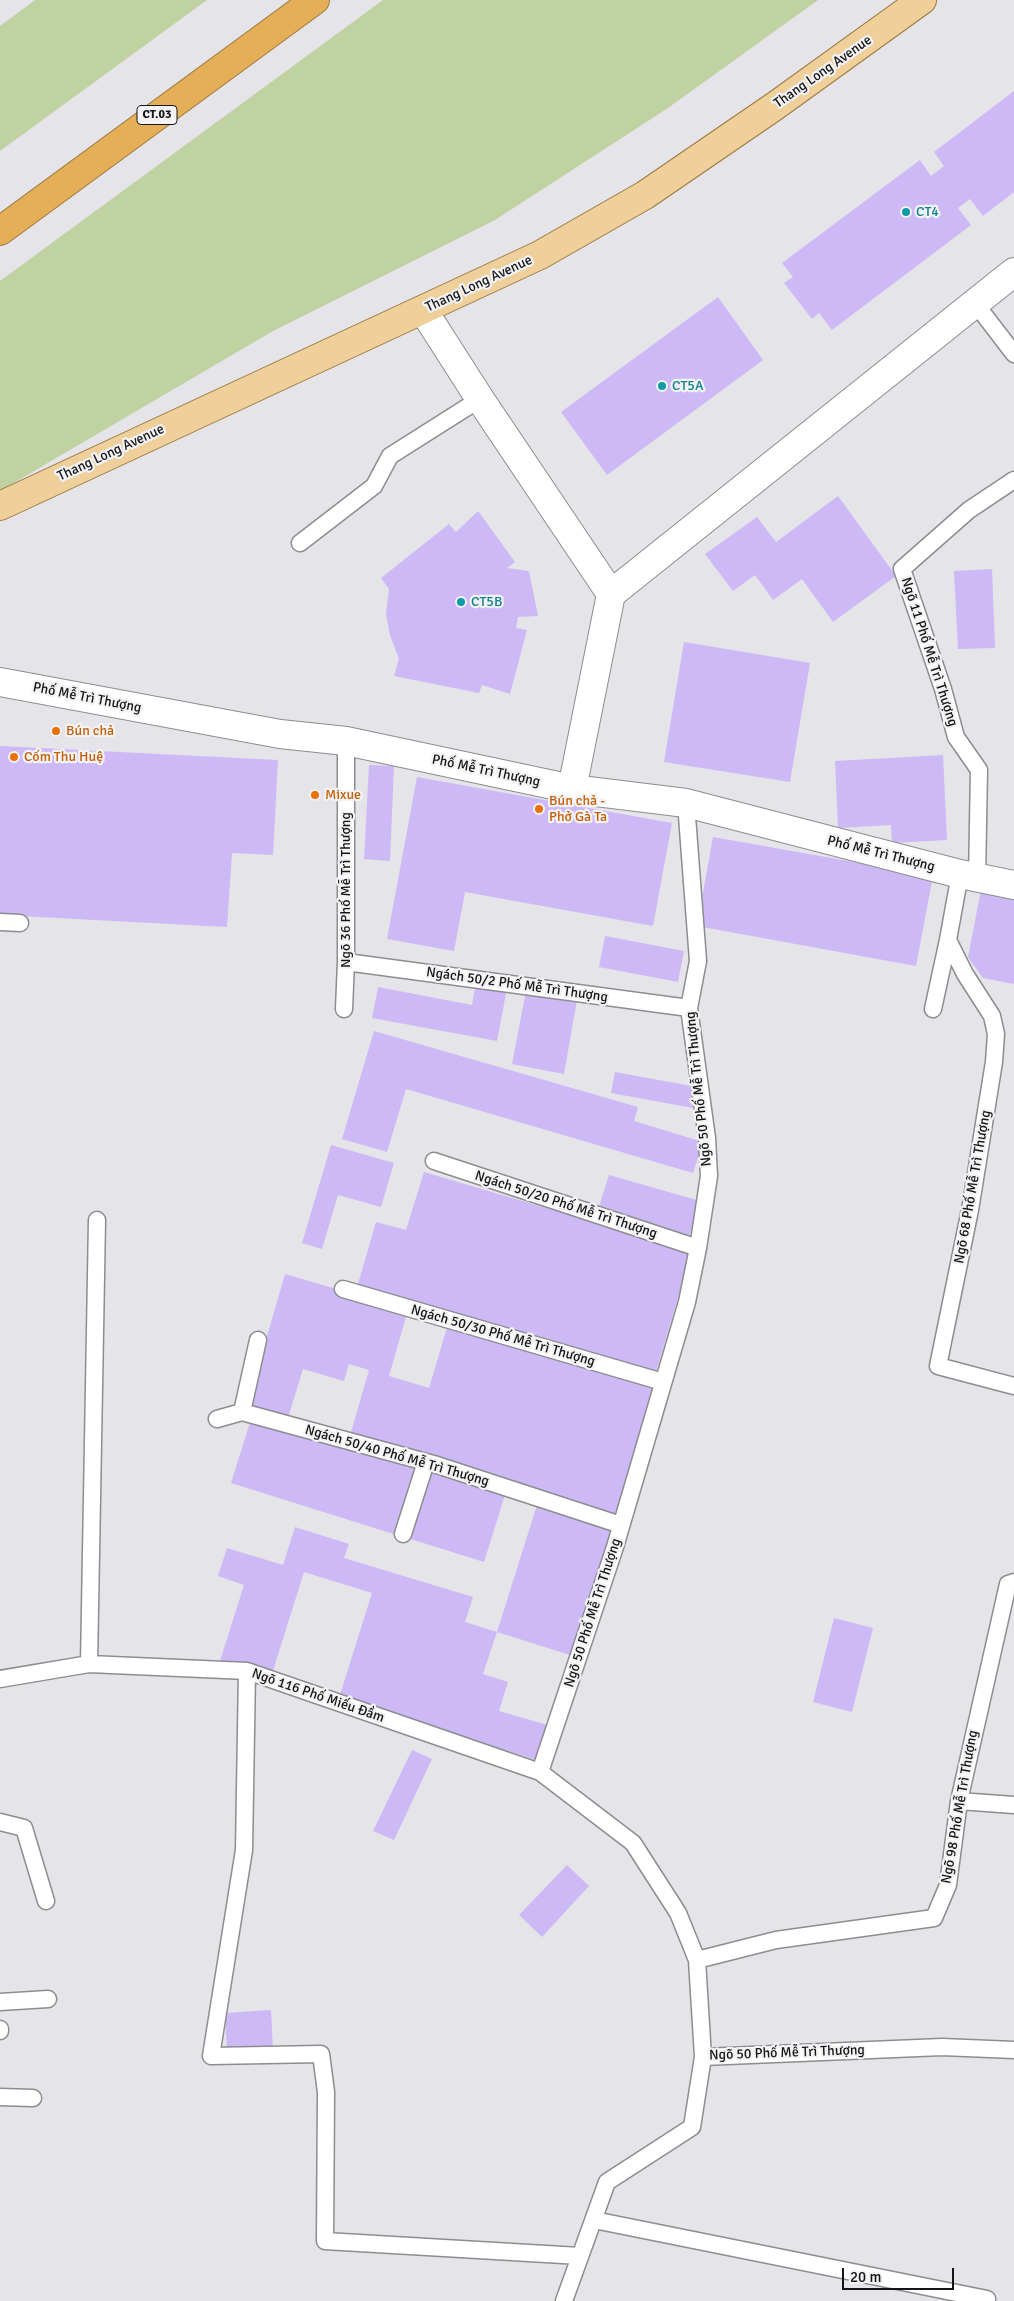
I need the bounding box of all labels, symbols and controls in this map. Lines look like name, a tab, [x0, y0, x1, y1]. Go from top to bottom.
street label: Thang Long Avenue	[771, 32, 875, 112]
road number: CT.03	[137, 106, 177, 124]
place label: CT4	[916, 204, 939, 220]
marker: CT4	[900, 206, 912, 218]
street label: Thang Long Avenue	[423, 252, 535, 316]
place label: CT5A	[672, 378, 703, 394]
marker: CT5A	[656, 380, 668, 392]
street label: Thang Long Avenue	[55, 421, 167, 485]
street label: Ngõ 11 Phố Mễ Trì Thượng	[897, 575, 961, 729]
place label: CT5B	[471, 594, 502, 610]
marker: CT5B	[455, 596, 467, 608]
street label: Phố Mễ Trì Thượng	[31, 679, 143, 717]
place label: Bún chả	[66, 723, 114, 739]
marker: Bún chả	[50, 725, 62, 737]
place label: Cốm Thu Huệ	[24, 749, 103, 765]
marker: Cốm Thu Huệ	[8, 751, 20, 763]
street label: Phố Mễ Trì Thượng	[430, 751, 542, 791]
place label: Mixue	[325, 787, 361, 803]
marker: Mixue	[309, 789, 321, 801]
place label: Bún chả - Phở Gà Ta	[549, 793, 607, 826]
marker: Bún chả - Phở Gà Ta	[533, 803, 545, 815]
street label: Ngõ 36 Phố Mễ Trì Thượng	[338, 812, 354, 968]
street label: Phố Mễ Trì Thượng	[825, 833, 937, 875]
street label: Ngách 50/2 Phố Mễ Trì Thượng	[425, 964, 609, 1006]
street label: Ngõ 50 Phố Mễ Trì Thượng	[683, 1011, 715, 1167]
street label: Ngõ 68 Phố Mễ Trì Thượng	[951, 1109, 995, 1265]
street label: Ngách 50/20 Phố Mễ Trì Thượng	[473, 1168, 659, 1242]
street label: Ngách 50/30 Phố Mễ Trì Thượng	[409, 1302, 597, 1370]
street label: Ngách 50/40 Phố Mễ Trì Thượng	[303, 1422, 491, 1490]
street label: Ngõ 50 Phố Mễ Trì Thượng	[561, 1536, 625, 1690]
street label: Ngõ 116 Phố Miếu Đầm	[249, 1665, 387, 1727]
street label: Ngõ 98 Phố Mễ Trì Thượng	[938, 1729, 982, 1885]
street label: Ngõ 50 Phố Mễ Trì Thượng	[709, 2042, 865, 2064]
scale bar	[844, 2258, 956, 2290]
text: 20 m	[850, 2268, 881, 2286]

